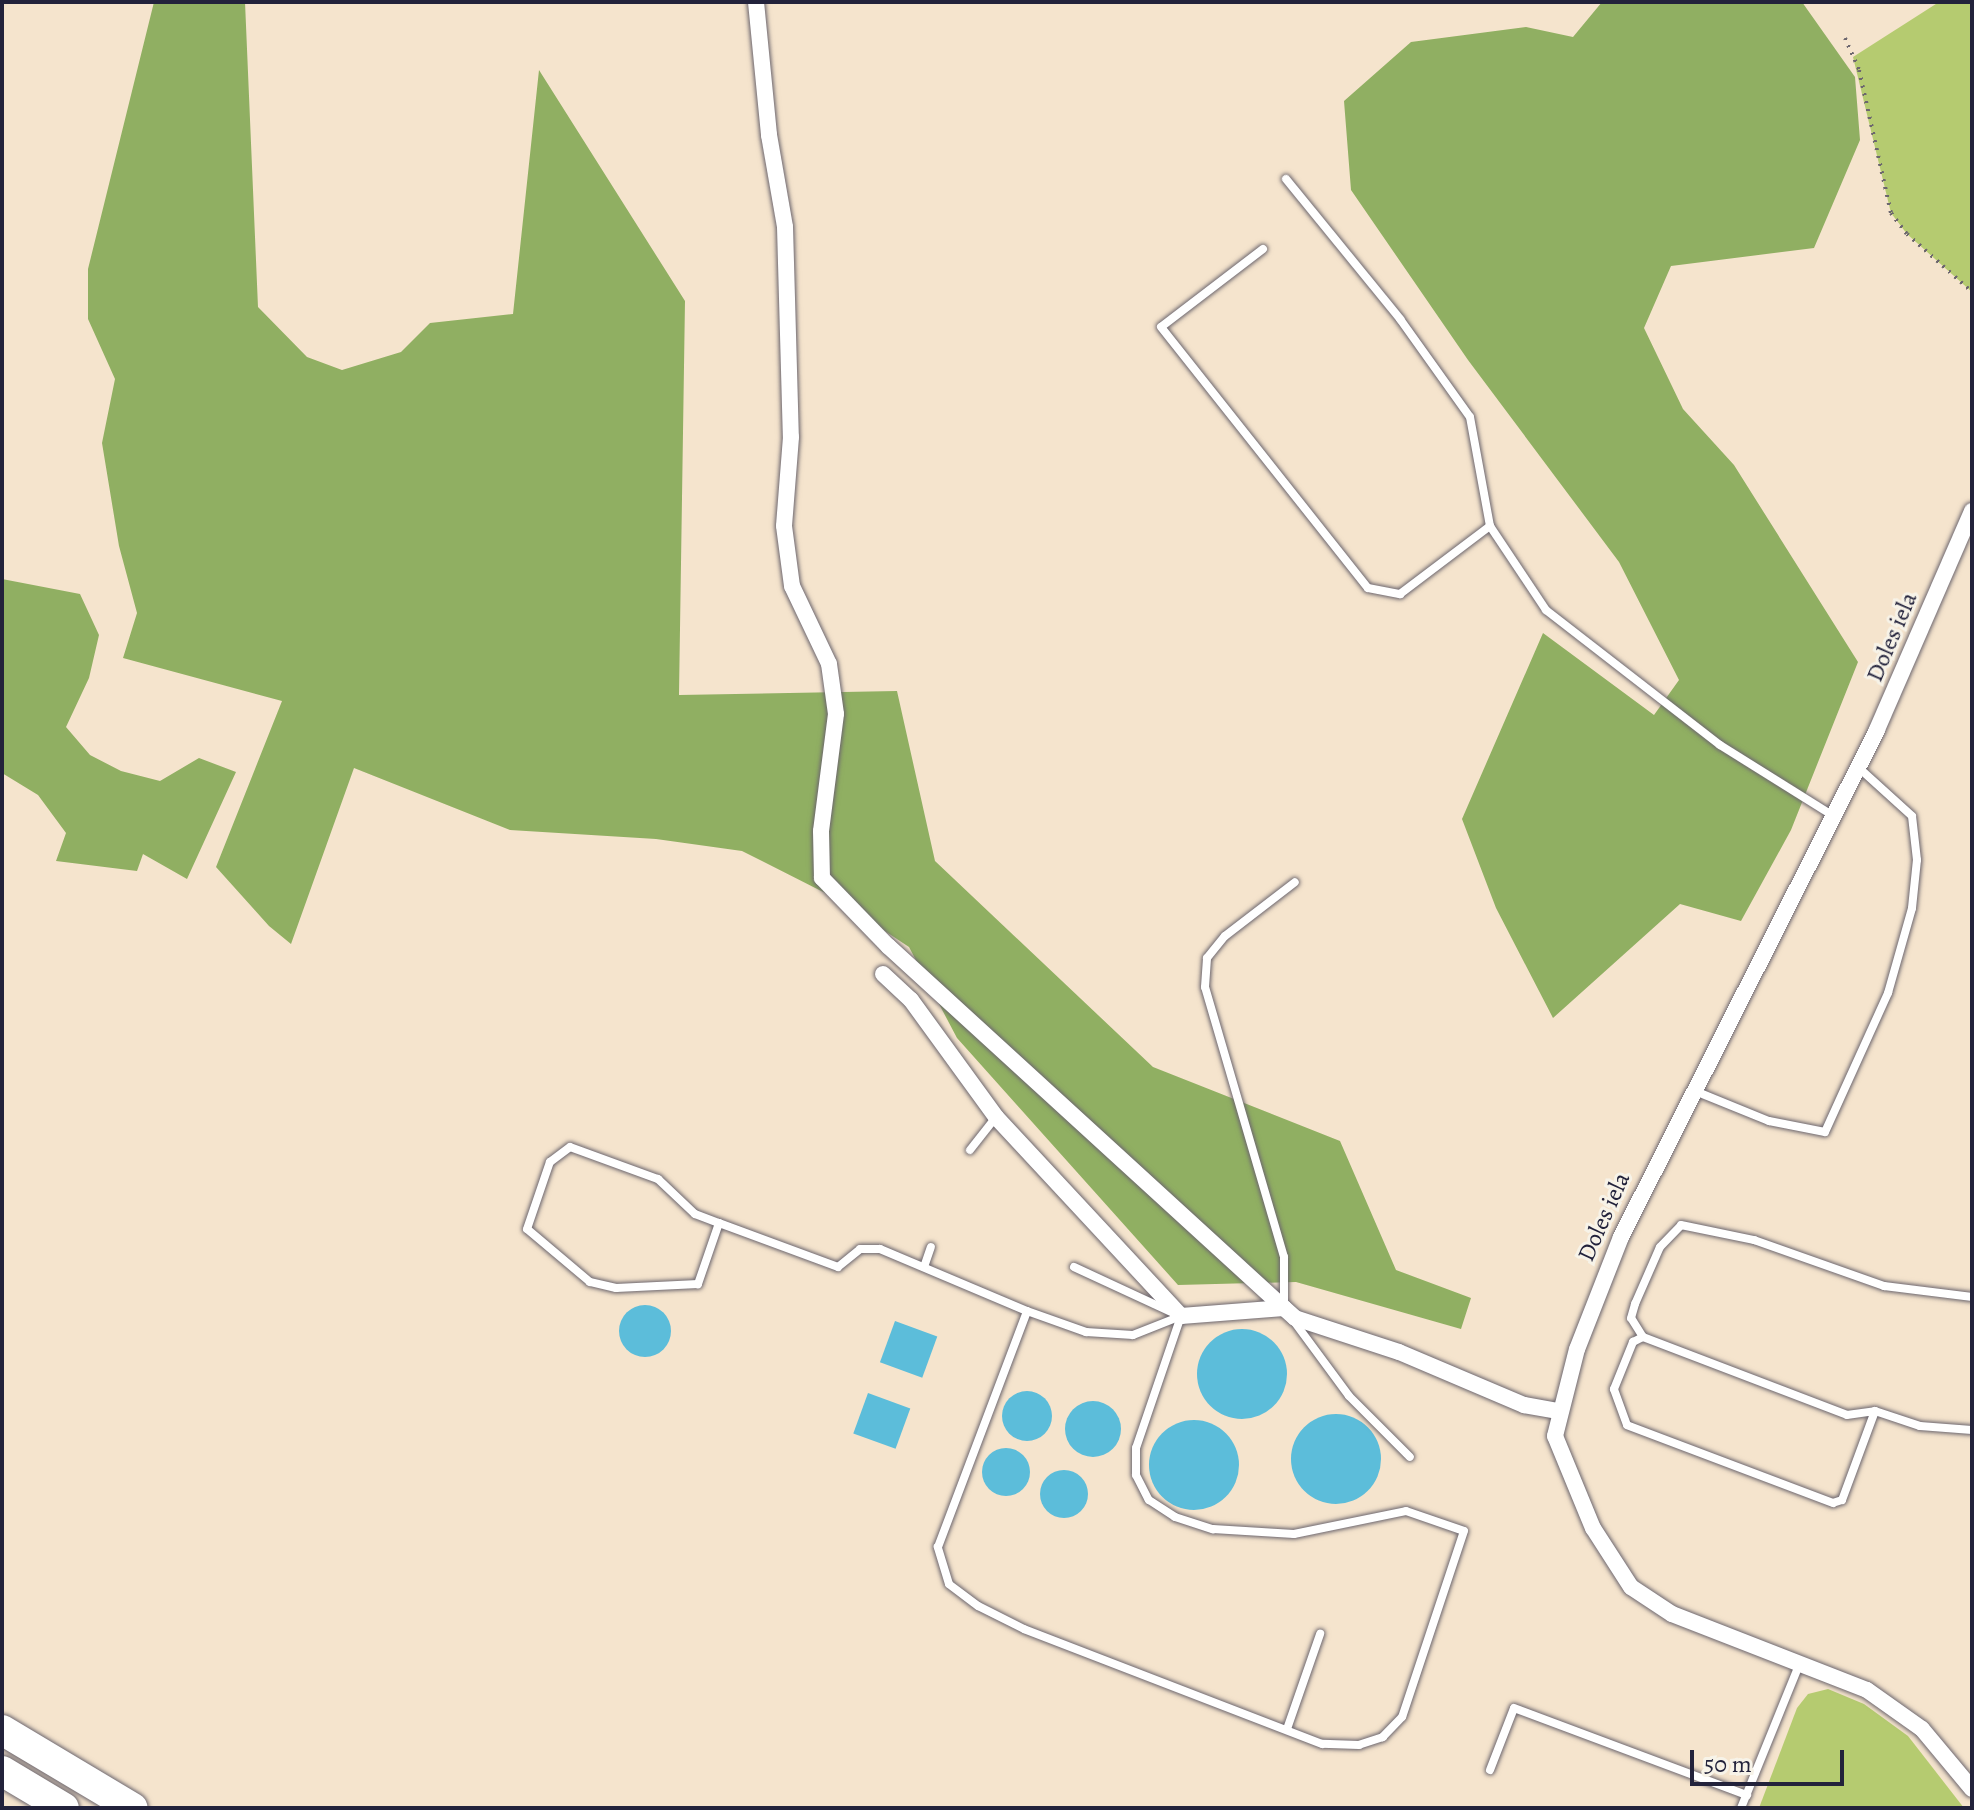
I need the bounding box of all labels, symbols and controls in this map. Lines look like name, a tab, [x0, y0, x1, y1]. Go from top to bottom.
street label: Doles iela	[1860, 588, 1924, 686]
street label: Doles iela	[1572, 1168, 1636, 1266]
scale bar	[1694, 1734, 1848, 1784]
text: 50 m	[1704, 1748, 1752, 1780]

